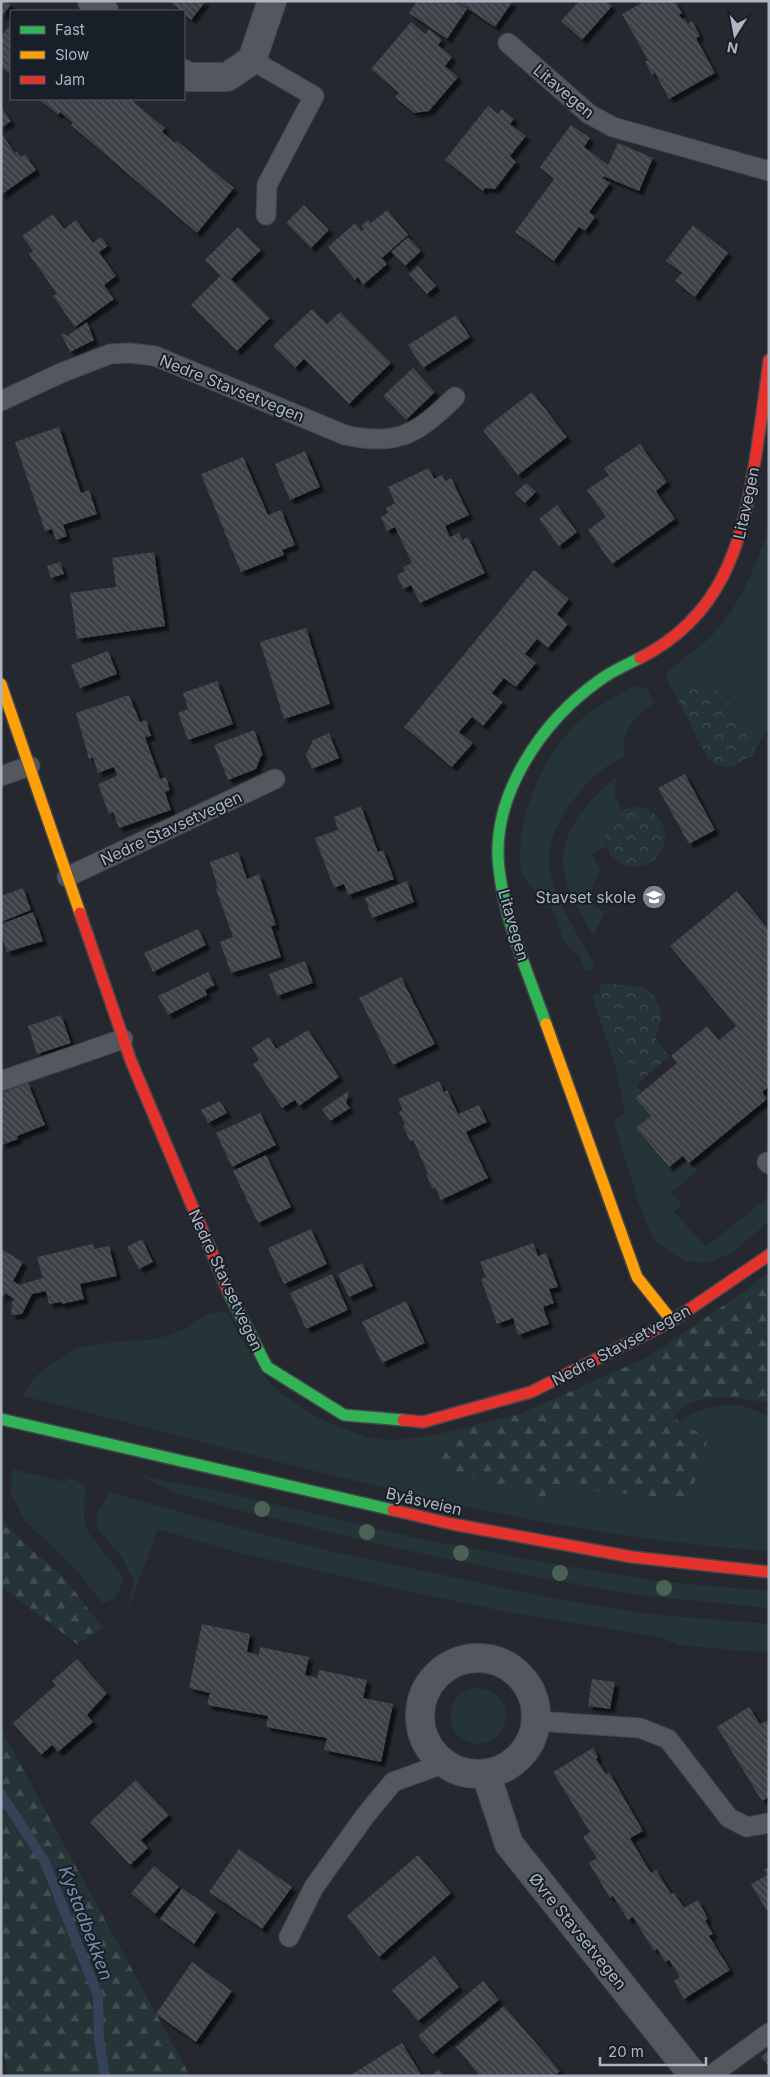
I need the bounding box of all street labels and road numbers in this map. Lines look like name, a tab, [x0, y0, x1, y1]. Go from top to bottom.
street label: Litavegen	[529, 60, 599, 122]
street label: Nedre Stavsetvegen	[157, 350, 307, 426]
street label: Litavegen	[729, 465, 763, 541]
street label: Nedre Stavsetvegen	[97, 786, 245, 870]
street label: Litavegen	[494, 887, 534, 963]
street label: Nedre Stavsetvegen	[184, 1206, 268, 1354]
street label: Nedre Stavsetvegen	[548, 1300, 694, 1390]
street label: Byåsveien	[384, 1483, 464, 1519]
street label: Øvre Stavsetvegen	[525, 1869, 631, 1993]

